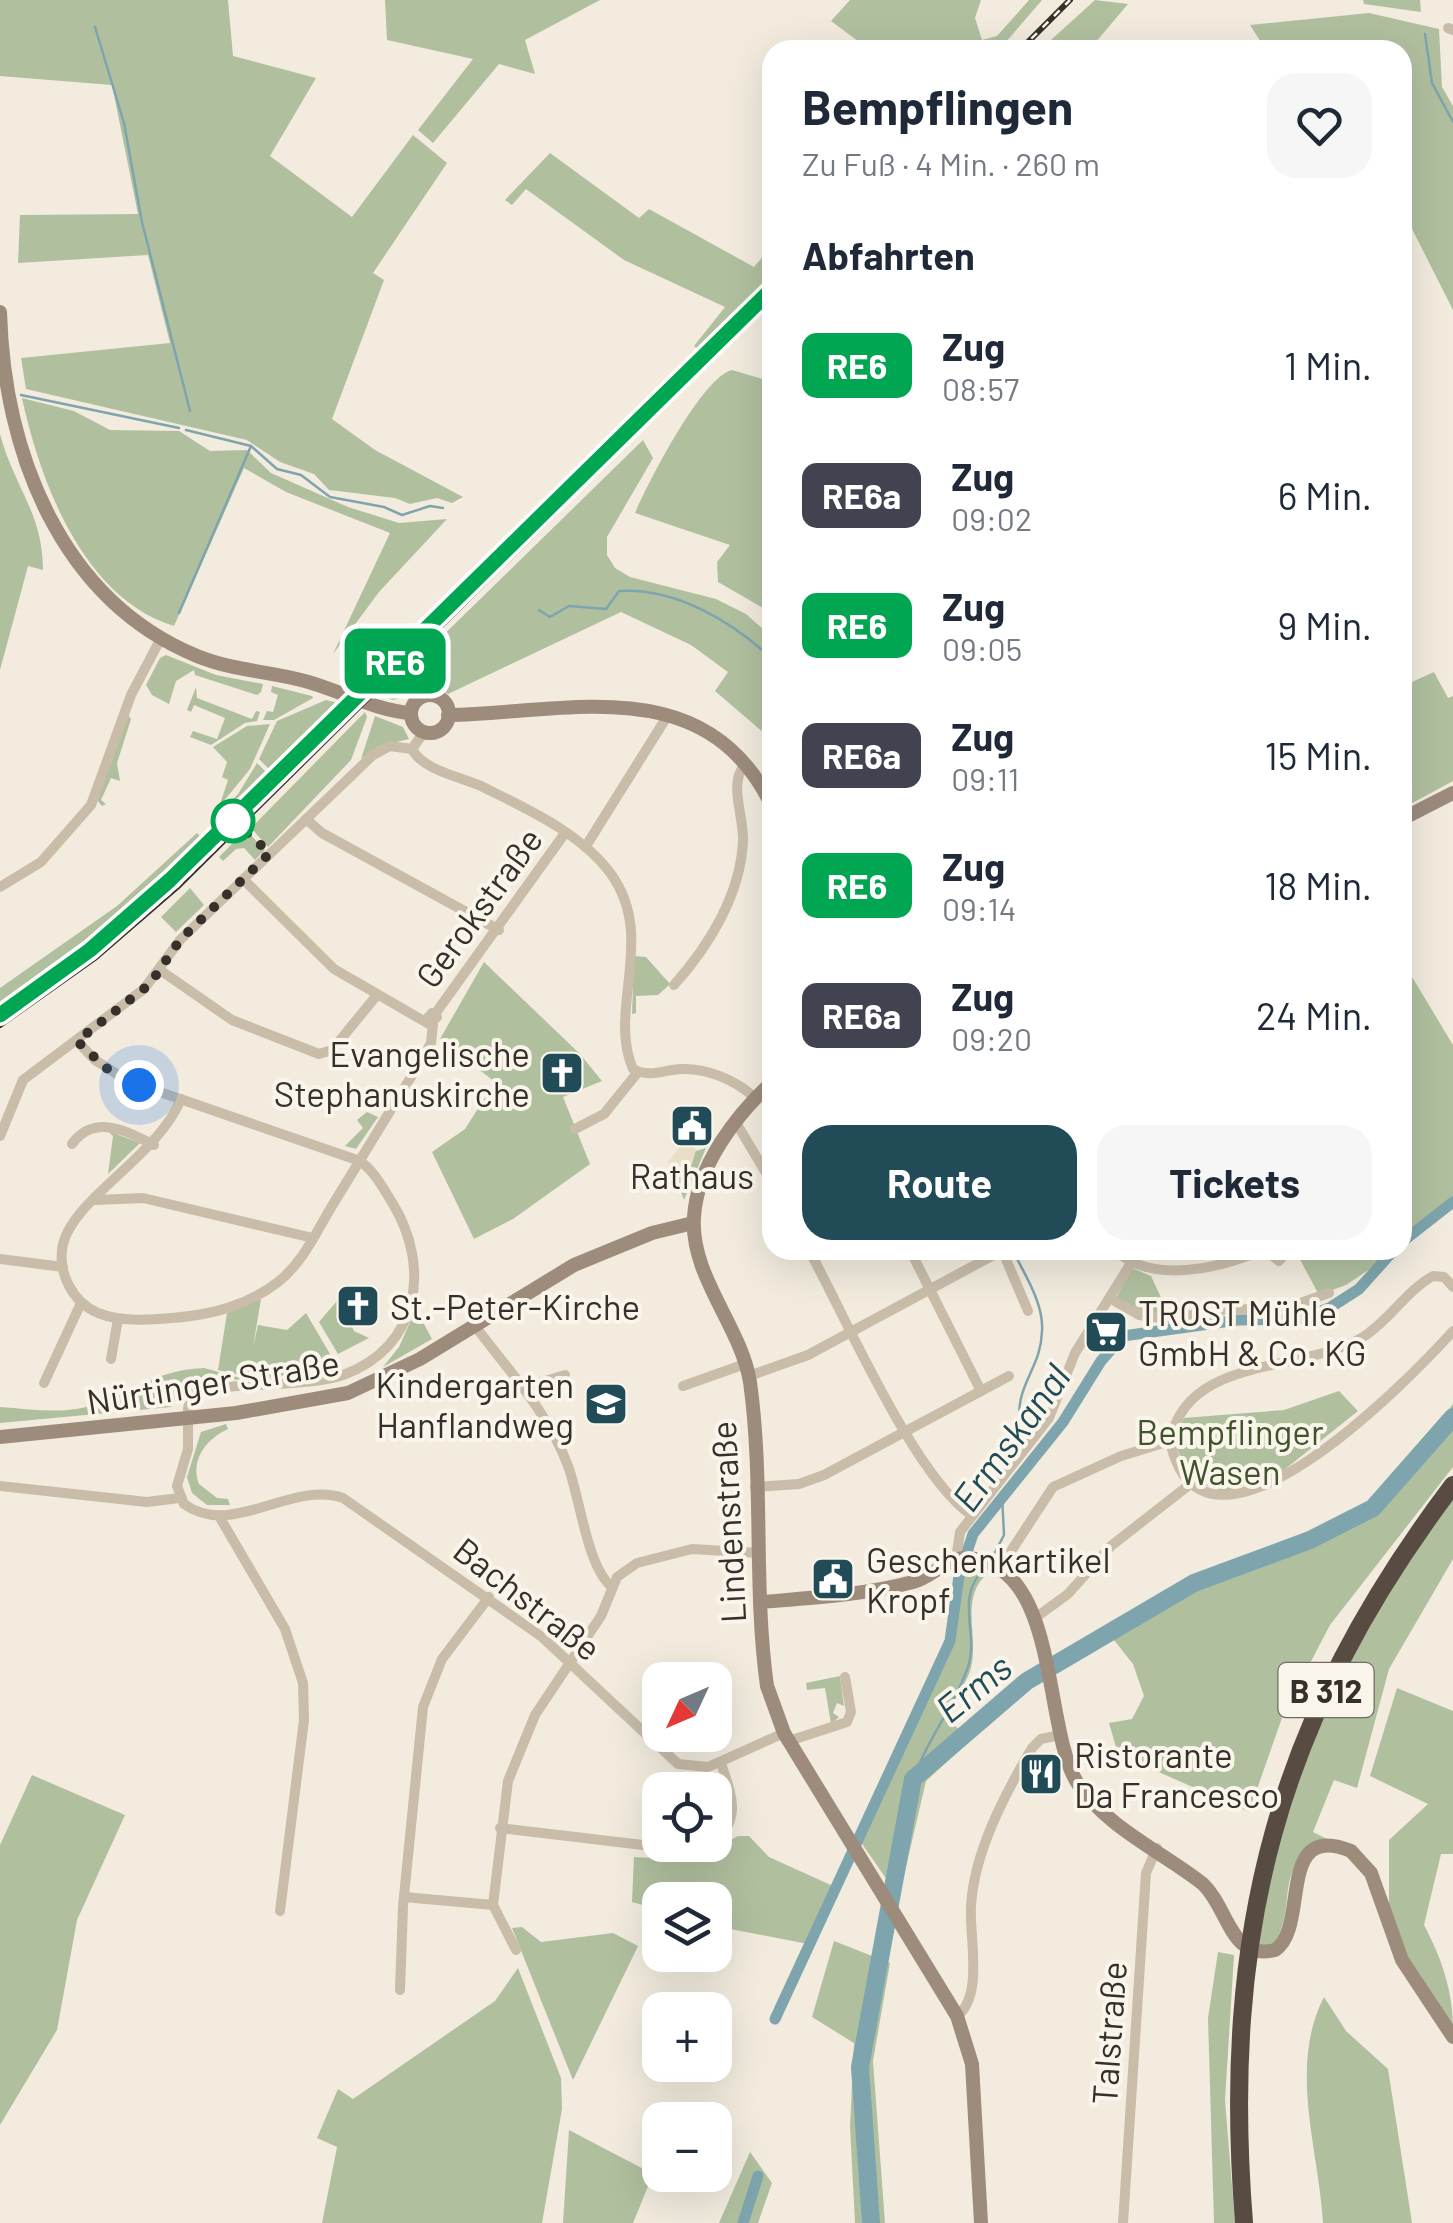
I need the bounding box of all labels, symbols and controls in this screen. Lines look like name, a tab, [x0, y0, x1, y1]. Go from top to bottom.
button: heart	[1267, 73, 1372, 178]
text: Bempflingen	[802, 77, 1073, 135]
text: Zu Fuß · 4 Min. · 260 m	[802, 144, 1100, 182]
text: Abfahrten	[802, 232, 975, 278]
text: Zug	[942, 323, 1005, 369]
text: 1 Min.	[1284, 342, 1372, 388]
text: RE6	[827, 344, 887, 386]
text: 08:57	[942, 369, 1019, 407]
text: Zug	[951, 453, 1014, 499]
text: 6 Min.	[1278, 472, 1372, 518]
text: RE6a	[822, 474, 901, 516]
text: 09:02	[951, 499, 1032, 537]
text: Zug	[942, 583, 1005, 629]
text: 9 Min.	[1277, 602, 1372, 648]
text: RE6	[827, 604, 887, 646]
line badge: RE6	[338, 628, 452, 694]
text: 09:05	[942, 629, 1022, 667]
text: RE6	[365, 640, 425, 682]
text: Zug	[951, 713, 1014, 759]
text: 15 Min.	[1264, 732, 1372, 778]
text: RE6a	[822, 734, 901, 776]
text: 09:11	[951, 759, 1019, 797]
unlabelled marker	[212, 800, 254, 842]
street label: Gerokstraße	[406, 819, 550, 995]
text: Zug	[942, 843, 1005, 889]
text: 18 Min.	[1264, 862, 1372, 908]
text: RE6	[827, 864, 887, 906]
text: 09:14	[942, 889, 1016, 927]
text: Zug	[951, 973, 1014, 1019]
text: 24 Min.	[1256, 992, 1372, 1038]
text: RE6a	[822, 994, 901, 1036]
text: 09:20	[951, 1019, 1032, 1057]
place label: Evangelische Stephanuskirche	[274, 1032, 530, 1114]
church icon: Evangelische Stephanuskirche	[539, 1050, 585, 1096]
your location	[114, 1060, 164, 1110]
public building icon: Rathaus	[669, 1103, 715, 1149]
button: Route	[802, 1125, 1077, 1240]
button: Tickets	[1097, 1125, 1372, 1240]
place label: Rathaus	[630, 1154, 754, 1196]
church icon: St.-Peter-Kirche	[335, 1283, 381, 1329]
place label: St.-Peter-Kirche	[390, 1285, 640, 1327]
place label: TROST Mühle GmbH & Co. KG	[1138, 1291, 1367, 1373]
supermarket icon: TROST Mühle GmbH & Co. KG	[1083, 1309, 1129, 1355]
street label: Nürtinger Straße	[84, 1340, 342, 1422]
water label: Ermskanal	[941, 1354, 1079, 1519]
place label: Kindergarten Hanflandweg	[375, 1363, 574, 1445]
school or university icon: Kindergarten Hanflandweg	[583, 1381, 629, 1427]
park label: Bempflinger Wasen	[1136, 1410, 1324, 1492]
street label: Lindenstraße	[701, 1420, 753, 1624]
street label: Bachstraße	[446, 1528, 610, 1668]
place label: Geschenkartikel Kropf	[866, 1538, 1110, 1620]
public building icon: Geschenkartikel Kropf	[810, 1556, 856, 1602]
water label: Erms	[926, 1643, 1020, 1731]
north arrow	[642, 1662, 732, 1752]
map controls	[642, 1662, 732, 2192]
road number: B 312	[1278, 1663, 1374, 1717]
place label: Ristorante Da Francesco	[1074, 1733, 1279, 1815]
restaurant icon: Ristorante Da Francesco	[1018, 1751, 1064, 1797]
button: locate	[642, 1772, 732, 1862]
button: layers	[642, 1882, 732, 1972]
street label: Talstraße	[1082, 1960, 1134, 2106]
button: +	[642, 1992, 732, 2082]
button: −	[642, 2102, 732, 2192]

